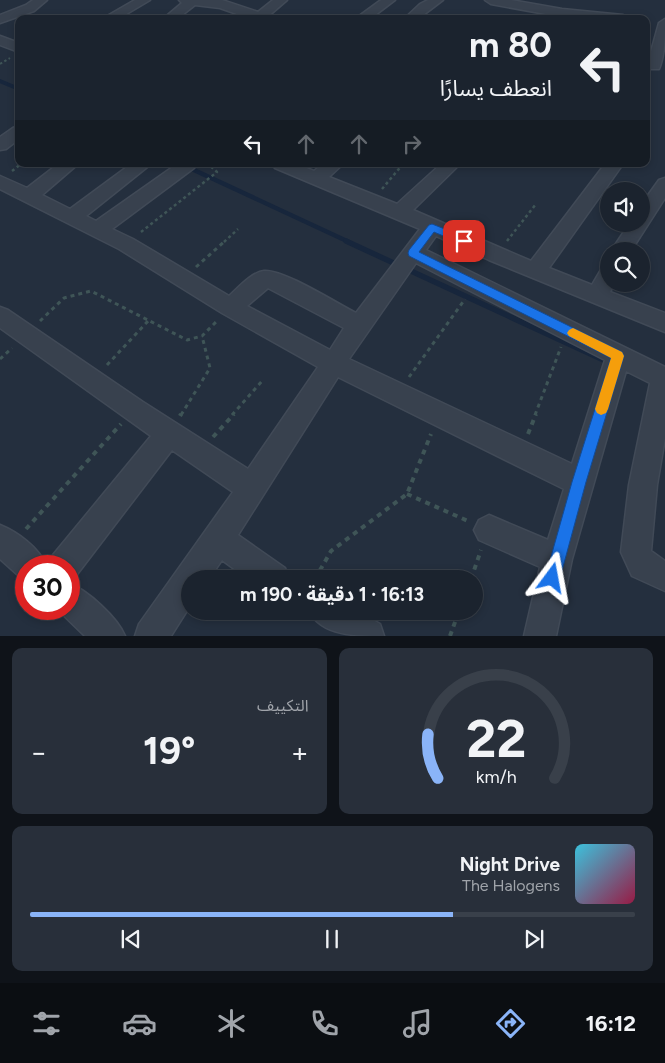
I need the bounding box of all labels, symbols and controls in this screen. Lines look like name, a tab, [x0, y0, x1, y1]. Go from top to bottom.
text: 80 m	[469, 24, 552, 66]
icon: left	[570, 35, 635, 100]
text: انعطف يسارًا	[440, 75, 552, 102]
icon: left	[239, 130, 267, 158]
icon: ahead	[292, 130, 320, 158]
icon: ahead	[345, 130, 373, 158]
icon: right	[398, 130, 426, 158]
map controls	[600, 182, 650, 292]
button: sound	[600, 182, 650, 232]
pin	[443, 220, 485, 262]
icon: arrive	[450, 227, 478, 255]
button: search	[600, 242, 650, 292]
position arrow	[525, 551, 577, 603]
speed limit sign: 30	[15, 555, 80, 620]
text: 16:13 · 1 دقيقة · 190 m	[240, 583, 424, 606]
text: التكييف	[257, 696, 309, 715]
text: 22	[466, 708, 526, 770]
text: 19°	[143, 728, 195, 774]
text: −	[30, 735, 47, 769]
text: +	[291, 735, 308, 769]
text: km/h	[475, 766, 516, 787]
text: Night Drive	[460, 853, 560, 876]
text: The Halogens	[462, 876, 560, 895]
icon: previous	[117, 925, 145, 953]
icon: pause	[318, 925, 346, 953]
icon: next	[520, 925, 548, 953]
icon: filters	[29, 1006, 64, 1041]
icon: car	[122, 1006, 157, 1041]
icon: climate	[214, 1006, 249, 1041]
icon: phone	[307, 1006, 342, 1041]
icon: music	[400, 1006, 435, 1041]
icon: directions	[493, 1006, 528, 1041]
text: 16:12	[585, 1010, 636, 1037]

